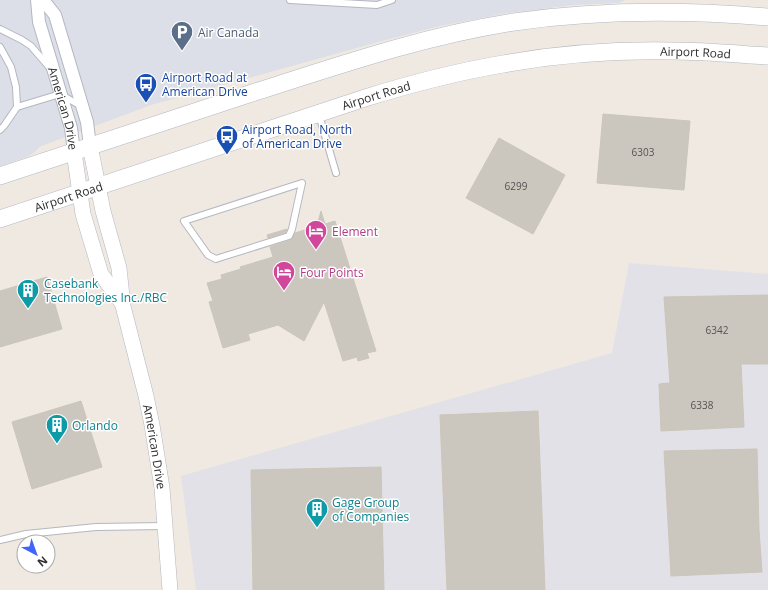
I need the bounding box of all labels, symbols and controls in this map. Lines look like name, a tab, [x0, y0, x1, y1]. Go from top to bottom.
parking icon: Air Canada	[169, 19, 195, 52]
place label: Air Canada	[198, 24, 259, 41]
street label: Airport Road	[660, 42, 732, 62]
street label: American Drive	[44, 65, 82, 151]
place label: Airport Road at American Drive	[162, 69, 248, 100]
bus stop icon: Airport Road at American Drive	[133, 71, 159, 104]
street label: Airport Road	[339, 77, 412, 114]
place label: Airport Road, North of American Drive	[242, 121, 352, 152]
bus stop icon: Airport Road, North of American Drive	[214, 123, 240, 156]
house number: 6303	[632, 145, 655, 159]
street label: Airport Road	[32, 177, 105, 216]
house number: 6299	[505, 179, 528, 193]
hotel icon: Element	[303, 218, 329, 251]
place label: Element	[332, 223, 378, 240]
hotel icon: Four Points	[271, 259, 297, 292]
place label: Four Points	[300, 264, 364, 281]
place label: Casebank Technologies Inc./RBC	[44, 275, 168, 306]
building icon: Casebank Technologies Inc./RBC	[15, 277, 41, 310]
house number: 6342	[706, 323, 729, 337]
house number: 6338	[691, 398, 714, 412]
street label: American Drive	[139, 403, 171, 490]
building icon: Orlando	[44, 412, 70, 445]
place label: Orlando	[72, 417, 118, 434]
place label: Gage Group of Companies	[332, 494, 409, 525]
building icon: Gage Group of Companies	[304, 496, 330, 529]
north arrow	[16, 534, 56, 574]
text: N	[35, 553, 51, 571]

